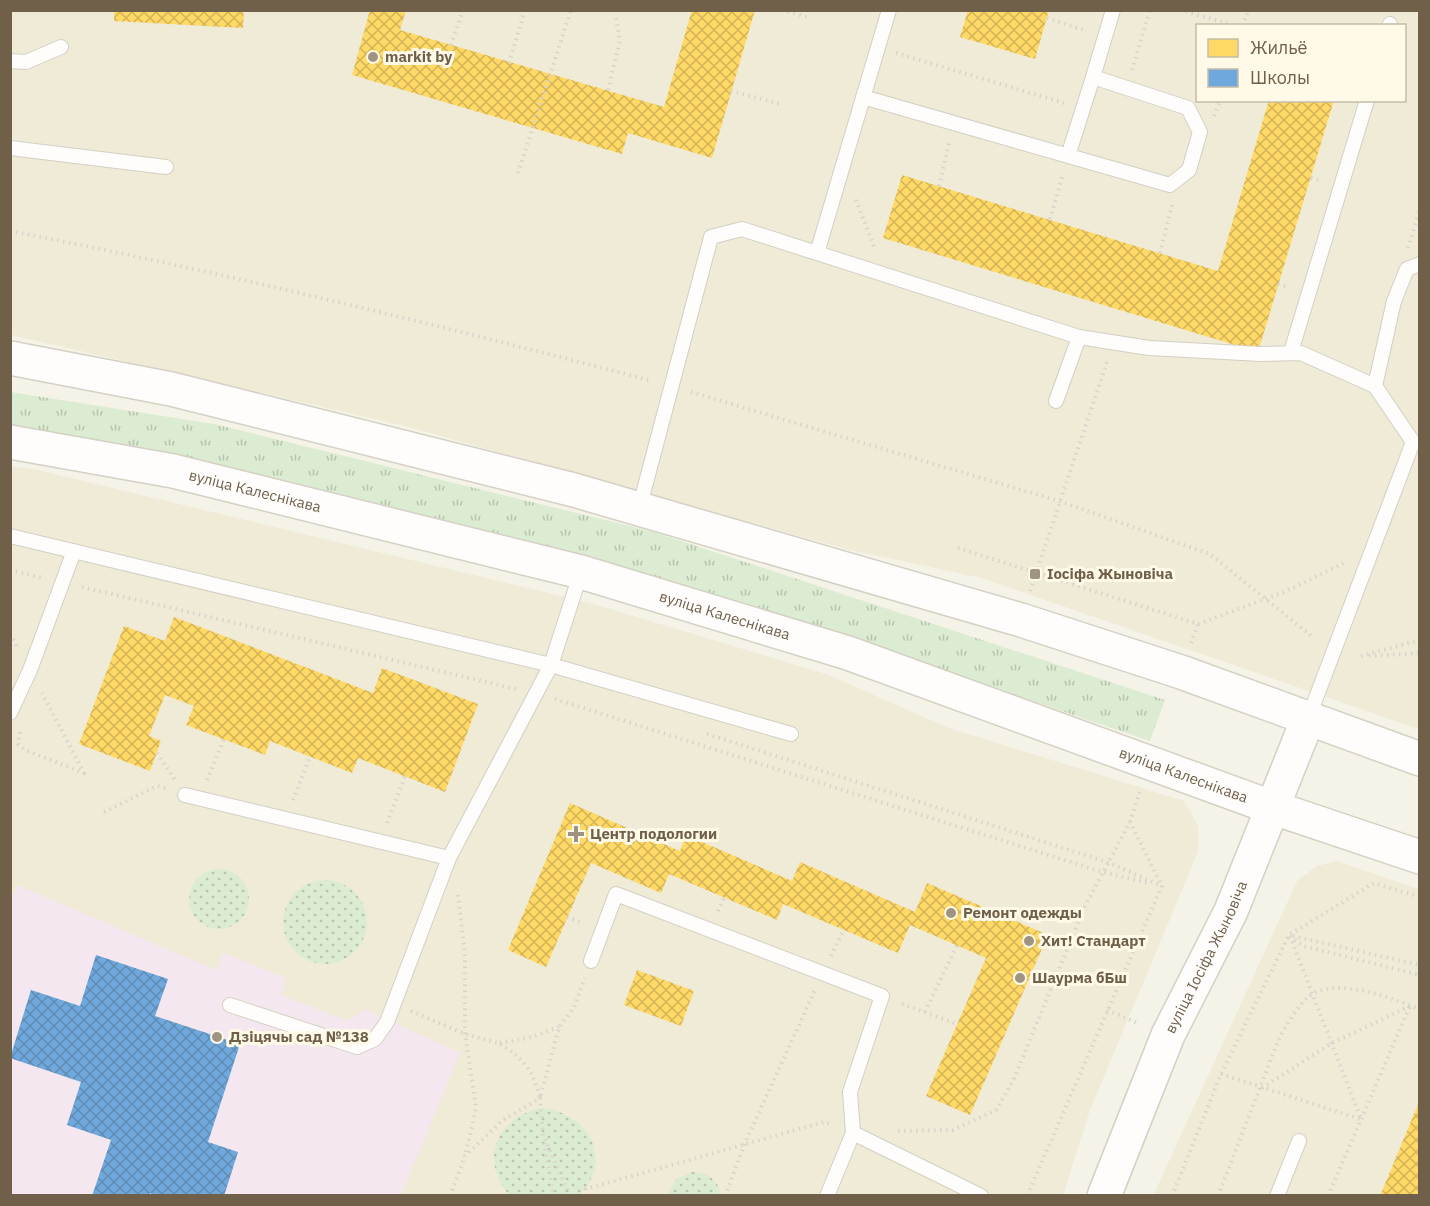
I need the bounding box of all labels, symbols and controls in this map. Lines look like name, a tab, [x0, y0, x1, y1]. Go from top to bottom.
legend	[1196, 24, 1406, 102]
text: Жильё	[1250, 36, 1308, 59]
place label: markit by	[385, 47, 452, 66]
marker: markit by	[366, 50, 380, 64]
text: Школы	[1250, 66, 1310, 89]
street label: вуліца Калеснікава	[187, 465, 323, 516]
place label: Іосіфа Жыновіча	[1047, 564, 1174, 583]
marker: Іосіфа Жыновіча	[1028, 567, 1042, 581]
street label: вуліца Калеснікава	[657, 586, 792, 644]
street label: вуліца Калеснікава	[1117, 743, 1251, 807]
place label: Центр подологии	[590, 824, 717, 843]
marker: Центр подологии	[567, 825, 585, 843]
street label: вуліца Іосіфа Жыновіча	[1160, 878, 1251, 1036]
place label: Ремонт одежды	[963, 903, 1082, 922]
marker: Ремонт одежды	[944, 906, 958, 920]
place label: Хит! Стандарт	[1041, 931, 1146, 950]
marker: Хит! Стандарт	[1022, 934, 1036, 948]
place label: Шаурма бБш	[1032, 968, 1127, 987]
marker: Шаурма бБш	[1013, 971, 1027, 985]
place label: Дзіцячы сад №138	[229, 1027, 369, 1046]
marker: Дзіцячы сад №138	[210, 1030, 224, 1044]

